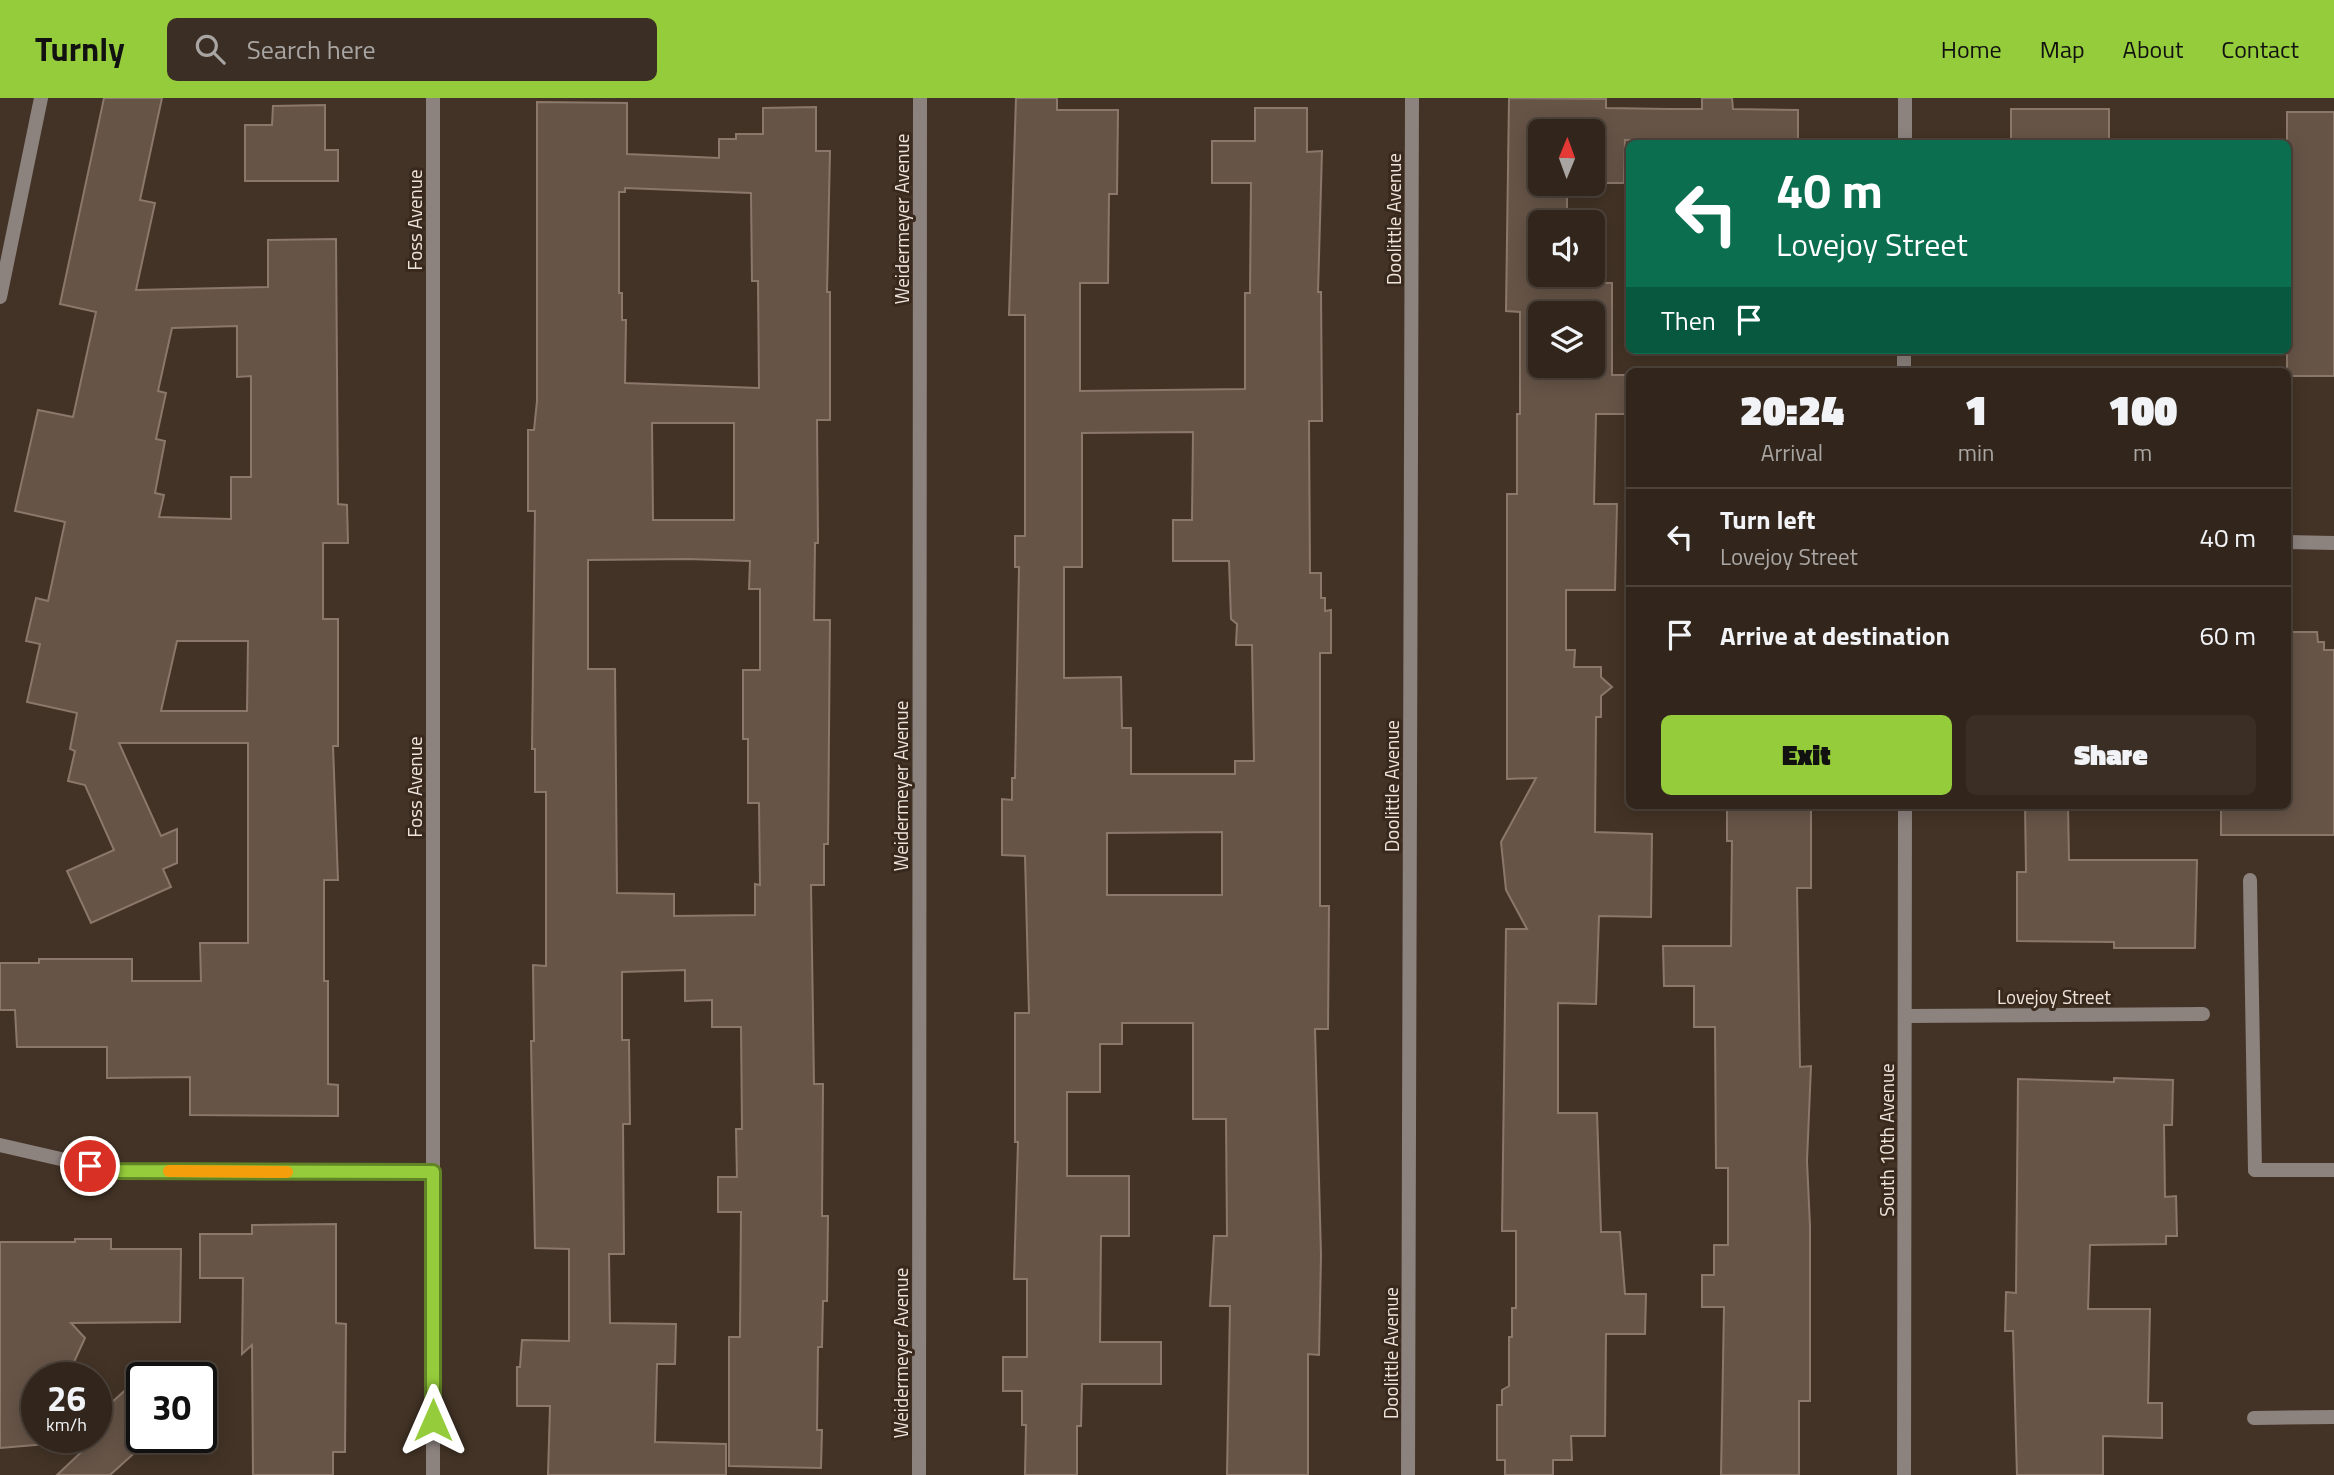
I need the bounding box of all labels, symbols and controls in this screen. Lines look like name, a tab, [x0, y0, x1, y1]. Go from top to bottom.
search box	[167, 18, 657, 81]
text: Turnly	[35, 24, 125, 74]
icon: search	[191, 30, 229, 68]
text: Search here	[247, 30, 376, 69]
text: Home	[1941, 31, 2002, 67]
text: Map	[2040, 31, 2085, 67]
text: About	[2123, 31, 2183, 67]
text: Contact	[2221, 31, 2299, 67]
north arrow	[1528, 119, 1605, 196]
map controls	[1528, 119, 1605, 378]
street label: Weidermeyer Avenue	[887, 134, 916, 304]
text: 40 m	[1776, 152, 1883, 227]
street label: Doolittle Avenue	[1379, 153, 1408, 285]
icon: left	[1661, 168, 1752, 259]
street label: Foss Avenue	[400, 170, 429, 270]
button: sound	[1528, 210, 1605, 287]
text: Lovejoy Street	[1776, 220, 1968, 268]
button: layers	[1528, 301, 1605, 378]
text: Then	[1661, 301, 1716, 340]
icon: arrive	[1730, 301, 1768, 339]
text: 20:24	[1740, 377, 1844, 441]
text: 1	[1965, 377, 1988, 441]
text: 100	[2108, 377, 2177, 441]
text: Arrival	[1761, 435, 1823, 470]
text: min	[1958, 435, 1994, 470]
text: m	[2133, 435, 2152, 470]
text: Turn left	[1720, 500, 1815, 539]
icon: left	[1661, 518, 1699, 556]
text: 40 m	[2199, 518, 2256, 557]
text: Lovejoy Street	[1720, 539, 1858, 574]
icon: arrive	[1661, 616, 1699, 654]
text: Arrive at destination	[1720, 616, 1950, 655]
text: 60 m	[2199, 616, 2256, 655]
street label: Weidermeyer Avenue	[886, 701, 915, 871]
button: Exit	[1661, 715, 1952, 795]
button: Share	[1966, 715, 2256, 795]
street label: Doolittle Avenue	[1377, 720, 1406, 852]
street label: Foss Avenue	[400, 737, 429, 837]
street label: Lovejoy Street	[1997, 982, 2111, 1011]
street label: South 10th Avenue	[1872, 1063, 1901, 1217]
pin	[60, 1136, 120, 1196]
icon: arrive	[71, 1147, 109, 1185]
street label: Weidermeyer Avenue	[886, 1268, 915, 1438]
street label: Doolittle Avenue	[1376, 1287, 1405, 1419]
speed limit sign: 30	[126, 1362, 217, 1453]
text: 26	[47, 1371, 86, 1425]
position arrow	[396, 1383, 470, 1457]
text: km/h	[46, 1411, 87, 1438]

